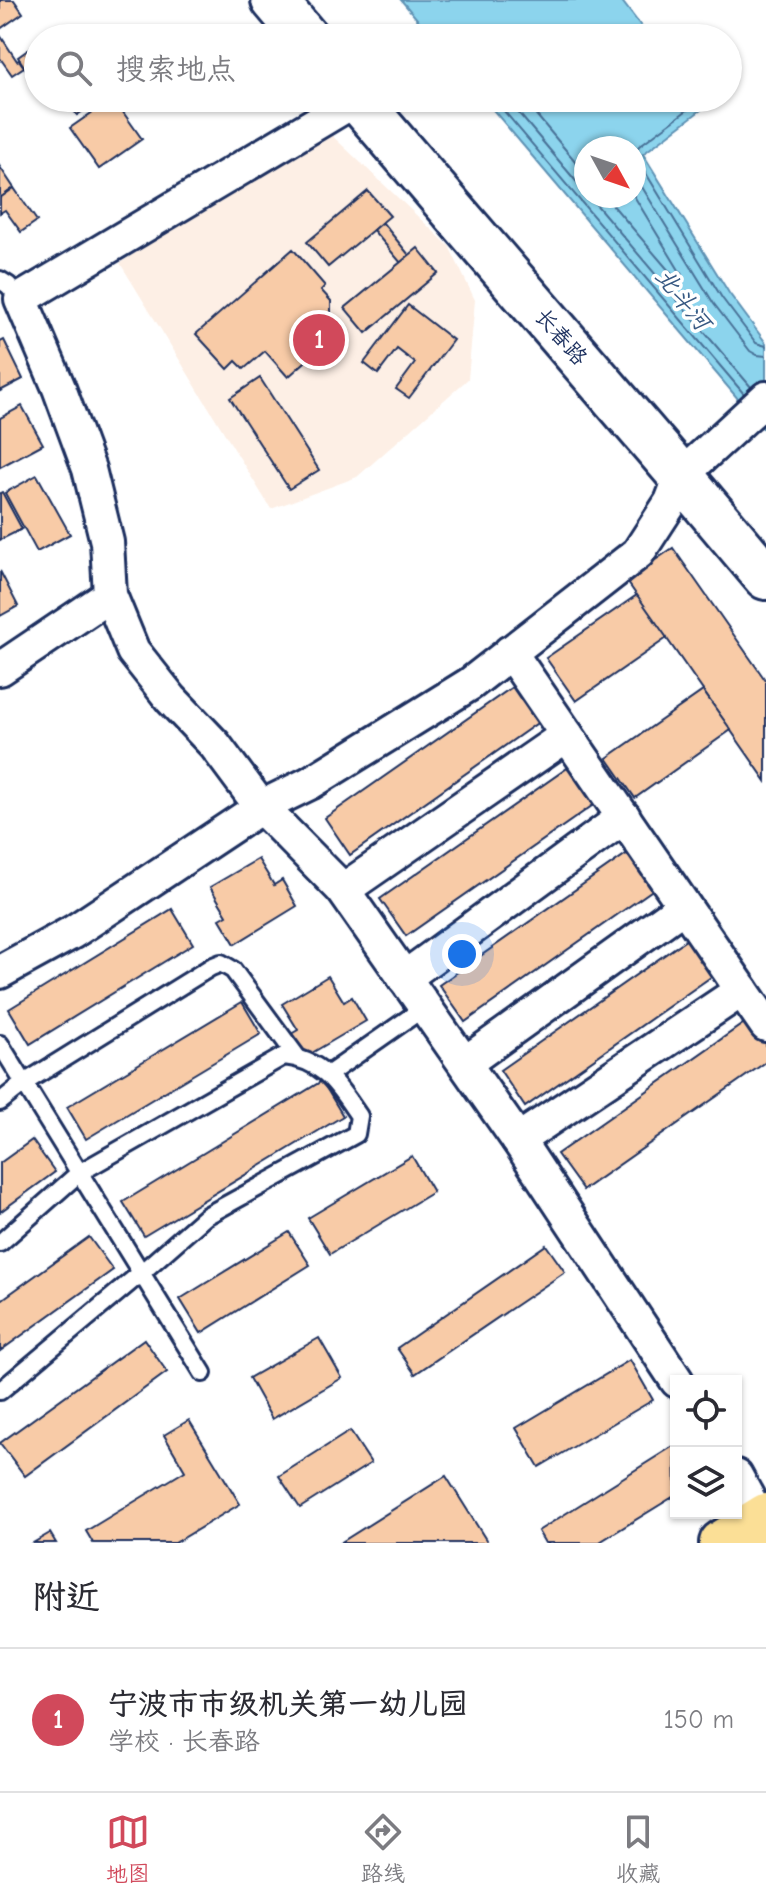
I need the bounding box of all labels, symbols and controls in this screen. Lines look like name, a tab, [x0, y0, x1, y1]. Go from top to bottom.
search box	[24, 24, 742, 112]
icon: search	[52, 46, 96, 90]
text: 搜索地点	[116, 52, 236, 87]
north arrow	[574, 136, 646, 208]
water label: 北斗河	[649, 262, 719, 339]
street label: 长春路	[530, 304, 592, 370]
pin: 1	[293, 310, 345, 370]
your location	[442, 934, 482, 974]
map controls	[670, 1375, 742, 1519]
button: locate	[670, 1375, 742, 1447]
button: layers	[670, 1447, 742, 1519]
text: 附近	[32, 1577, 100, 1617]
text: 宁波市市级机关第一幼儿园	[108, 1687, 468, 1722]
text: 1	[53, 1705, 63, 1735]
text: 150 m	[664, 1705, 734, 1735]
text: 学校 · 长春路	[108, 1727, 260, 1757]
tab: 地图	[106, 1810, 150, 1887]
tab: 路线	[361, 1810, 405, 1887]
tab: 收藏	[616, 1810, 660, 1887]

